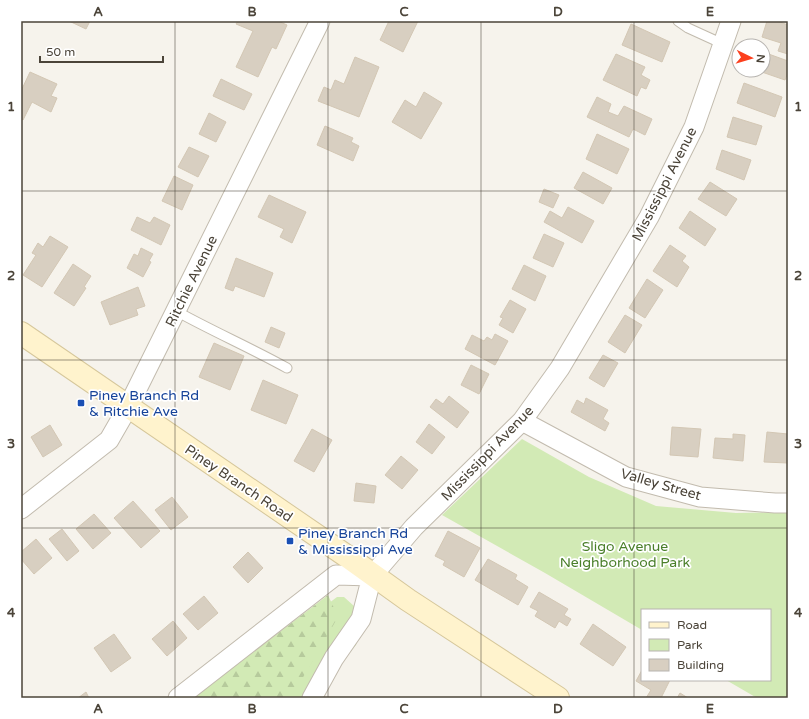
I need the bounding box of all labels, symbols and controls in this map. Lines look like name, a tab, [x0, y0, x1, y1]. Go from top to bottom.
text: A	[93, 4, 103, 20]
text: B	[247, 4, 257, 20]
text: C	[399, 4, 409, 20]
text: D	[553, 4, 563, 20]
text: E	[706, 4, 714, 20]
scale bar	[40, 38, 163, 64]
north arrow	[731, 38, 771, 78]
text: 50 m	[46, 45, 75, 59]
text: N	[754, 54, 767, 64]
text: 1	[7, 99, 15, 115]
text: 1	[794, 99, 802, 115]
street label: Mississippi Avenue	[628, 124, 701, 244]
street label: Ritchie Avenue	[162, 233, 221, 330]
text: 2	[7, 268, 15, 284]
text: 2	[794, 268, 802, 284]
place label: Piney Branch Rd & Ritchie Ave	[89, 387, 199, 420]
marker: Piney Branch Rd & Ritchie Ave	[76, 398, 86, 408]
street label: Mississippi Avenue	[438, 402, 537, 504]
text: 3	[7, 436, 15, 452]
text: 3	[794, 436, 802, 452]
street label: Piney Branch Road	[182, 441, 296, 526]
street label: Valley Street	[619, 465, 704, 504]
place label: Piney Branch Rd & Mississippi Ave	[298, 525, 413, 558]
marker: Piney Branch Rd & Mississippi Ave	[285, 536, 295, 546]
park label: Sligo Avenue Neighborhood Park	[560, 538, 691, 571]
text: 4	[7, 605, 16, 621]
text: 4	[794, 605, 803, 621]
legend	[641, 609, 771, 681]
text: Road	[677, 618, 707, 632]
text: Park	[677, 638, 703, 652]
text: Building	[677, 658, 724, 672]
text: A	[93, 701, 103, 717]
text: B	[247, 701, 257, 717]
text: C	[399, 701, 409, 717]
text: D	[553, 701, 563, 717]
text: E	[706, 701, 714, 717]

